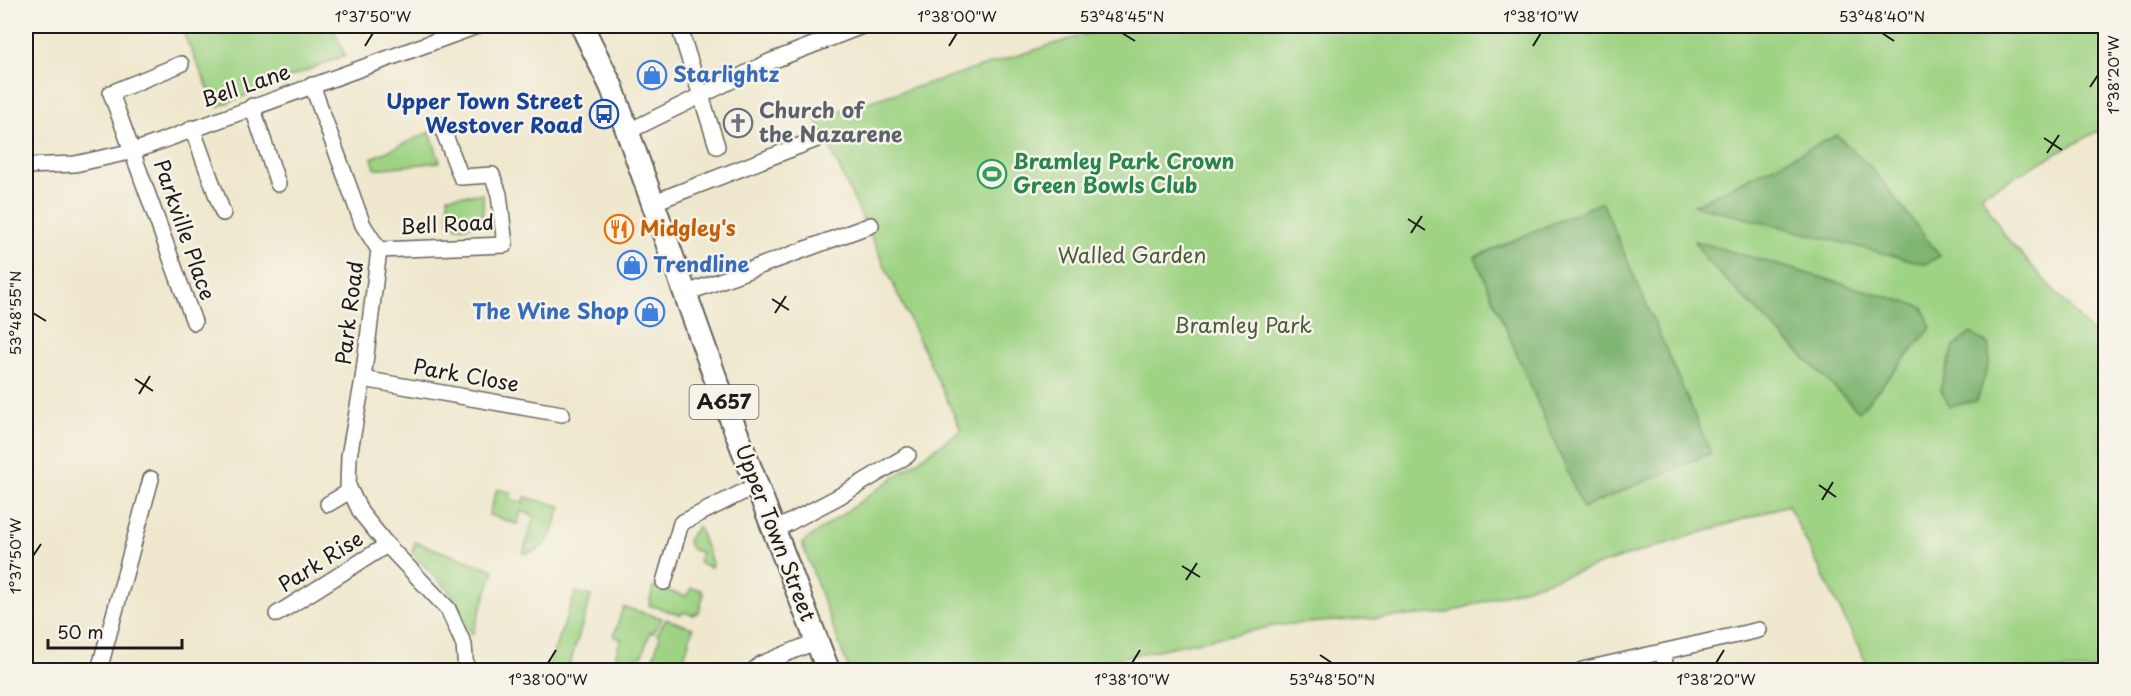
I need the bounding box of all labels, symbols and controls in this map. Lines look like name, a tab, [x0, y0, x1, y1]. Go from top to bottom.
text: 1°37'50"W	[335, 4, 412, 27]
text: 1°38'00"W	[917, 4, 997, 27]
text: 53°48'45"N	[1079, 4, 1165, 27]
text: 1°38'10"W	[1503, 4, 1579, 27]
text: 53°48'40"N	[1839, 4, 1925, 27]
text: 1°38'20"W	[2101, 35, 2124, 115]
street label: Bell Lane	[196, 54, 294, 114]
place label: Starlightz	[673, 57, 780, 89]
shop icon: Starlightz	[636, 59, 668, 91]
place label: Upper Town Street Westover Road	[386, 84, 583, 140]
place label: Church of the Nazarene	[759, 93, 902, 149]
bus stop icon: Upper Town Street Westover Road	[588, 98, 620, 130]
church icon: Church of the Nazarene	[722, 107, 754, 139]
place label: Bramley Park Crown Green Bowls Club	[1013, 144, 1235, 200]
street label: Parkville Place	[147, 155, 225, 304]
sports icon: Bramley Park Crown Green Bowls Club	[976, 158, 1008, 190]
street label: Bell Road	[399, 205, 495, 241]
place label: Midgley's	[640, 211, 736, 243]
restaurant icon: Midgley's	[603, 213, 635, 245]
park label: Walled Garden	[1058, 238, 1206, 270]
place label: Trendline	[653, 247, 749, 279]
shop icon: Trendline	[616, 249, 648, 281]
street label: Park Road	[326, 259, 370, 366]
text: 53°48'55"N	[3, 270, 26, 356]
place label: The Wine Shop	[472, 294, 629, 326]
shop icon: The Wine Shop	[634, 296, 666, 328]
park label: Bramley Park	[1174, 308, 1312, 340]
street label: Park Close	[411, 349, 522, 399]
road number: A657	[690, 385, 758, 419]
street label: Upper Town Street	[728, 439, 825, 626]
text: 1°37'50"W	[3, 517, 26, 594]
street label: Park Rise	[271, 522, 369, 599]
scale bar	[48, 612, 182, 650]
text: 50 m	[57, 618, 104, 645]
text: 1°38'00"W	[508, 667, 588, 690]
text: 1°38'10"W	[1094, 667, 1170, 690]
text: 53°48'50"N	[1289, 667, 1375, 690]
text: 1°38'20"W	[1676, 667, 1756, 690]

